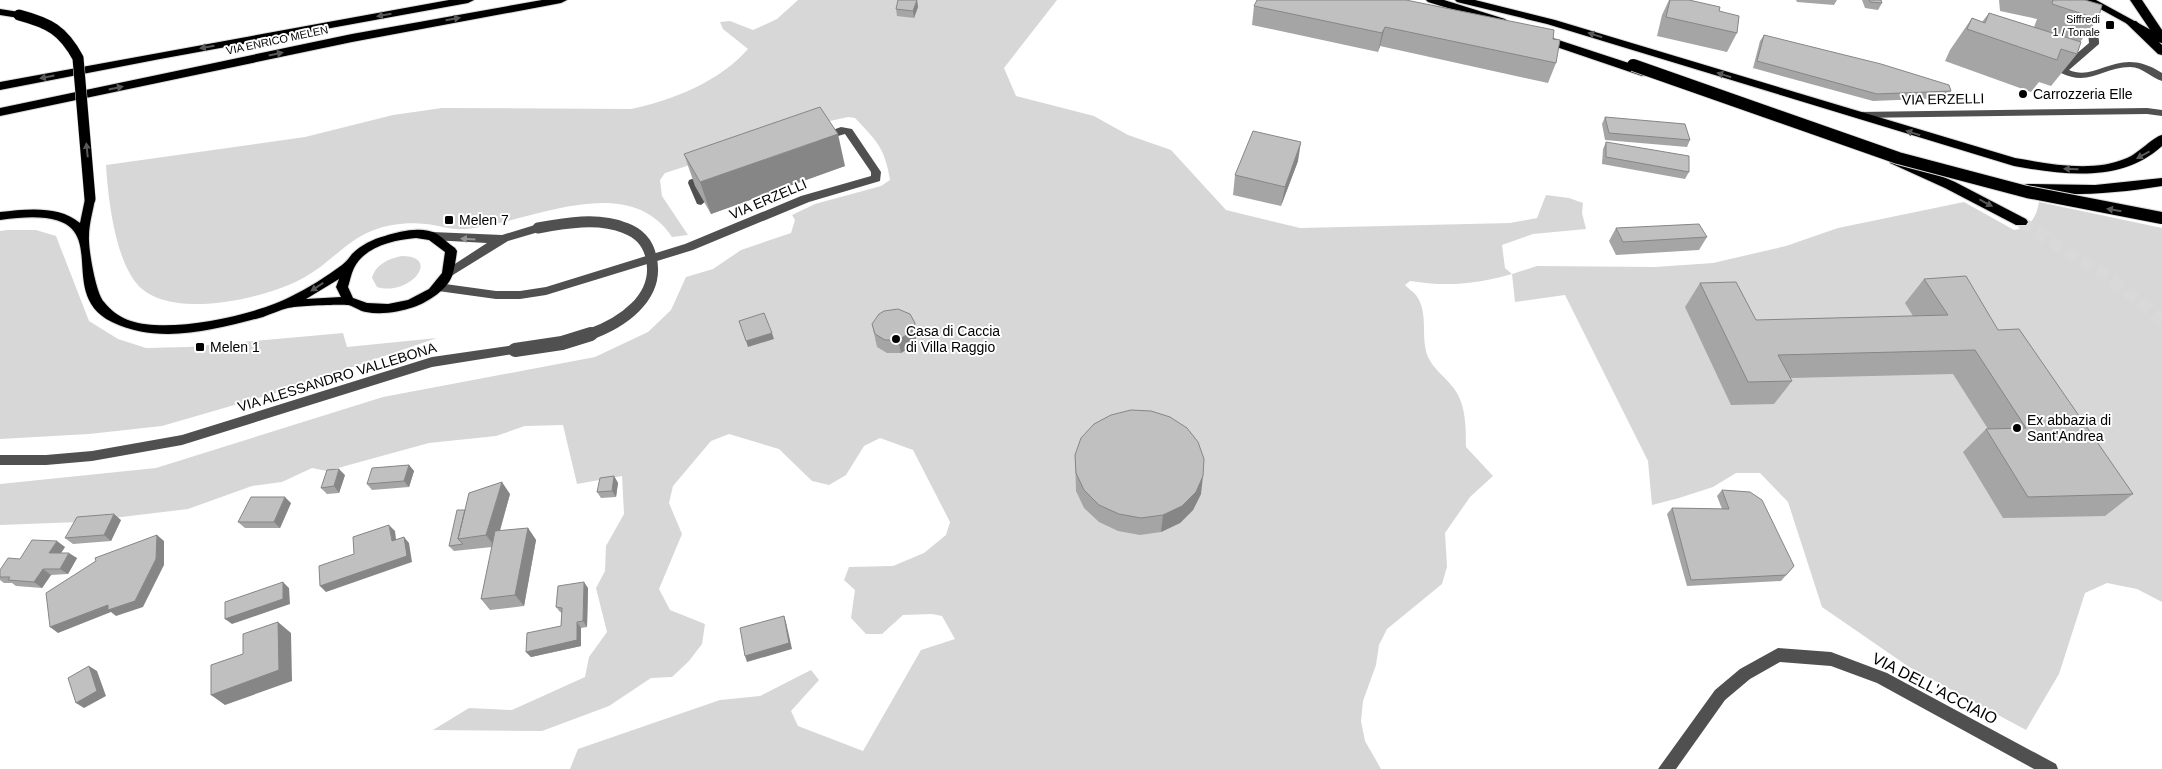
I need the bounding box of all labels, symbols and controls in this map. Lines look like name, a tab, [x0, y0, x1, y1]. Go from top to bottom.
one-way arrow	[375, 11, 391, 19]
place label: Siffredi 1 / Tonale	[2052, 13, 2100, 38]
one-way arrow	[445, 14, 461, 22]
marker: Siffredi 1 / Tonale	[2104, 19, 2116, 31]
street label: VIA ENRICO MELEN	[225, 23, 329, 57]
one-way arrow	[1588, 31, 1603, 39]
one-way arrow	[198, 43, 214, 51]
one-way arrow	[269, 50, 284, 58]
one-way arrow	[1717, 71, 1732, 79]
one-way arrow	[39, 74, 55, 82]
one-way arrow	[109, 83, 125, 91]
place label: Carrozzeria Elle	[2033, 86, 2133, 102]
marker: Carrozzeria Elle	[2017, 88, 2029, 100]
street label: VIA ERZELLI	[1902, 90, 1984, 108]
one-way arrow	[1906, 128, 1921, 136]
one-way arrow	[83, 142, 91, 158]
one-way arrow	[2136, 151, 2150, 159]
one-way arrow	[2063, 165, 2079, 173]
street label: VIA ERZELLI	[727, 176, 809, 222]
one-way arrow	[1978, 199, 1993, 207]
one-way arrow	[2106, 205, 2122, 213]
place label: Melen 7	[459, 212, 509, 228]
marker: Melen 7	[443, 214, 455, 226]
one-way arrow	[460, 235, 476, 243]
one-way arrow	[311, 283, 324, 292]
place label: Casa di Caccia di Villa Raggio	[906, 323, 1000, 355]
marker: Casa di Caccia di Villa Raggio	[890, 333, 902, 345]
place label: Melen 1	[210, 339, 260, 355]
street label: VIA ALESSANDRO VALLEBONA	[236, 339, 439, 415]
marker: Melen 1	[194, 341, 206, 353]
place label: Ex abbazia di Sant'Andrea	[2027, 412, 2111, 444]
marker: Ex abbazia di Sant'Andrea	[2011, 422, 2023, 434]
street label: VIA DELL'ACCIAIO	[1869, 649, 2000, 727]

